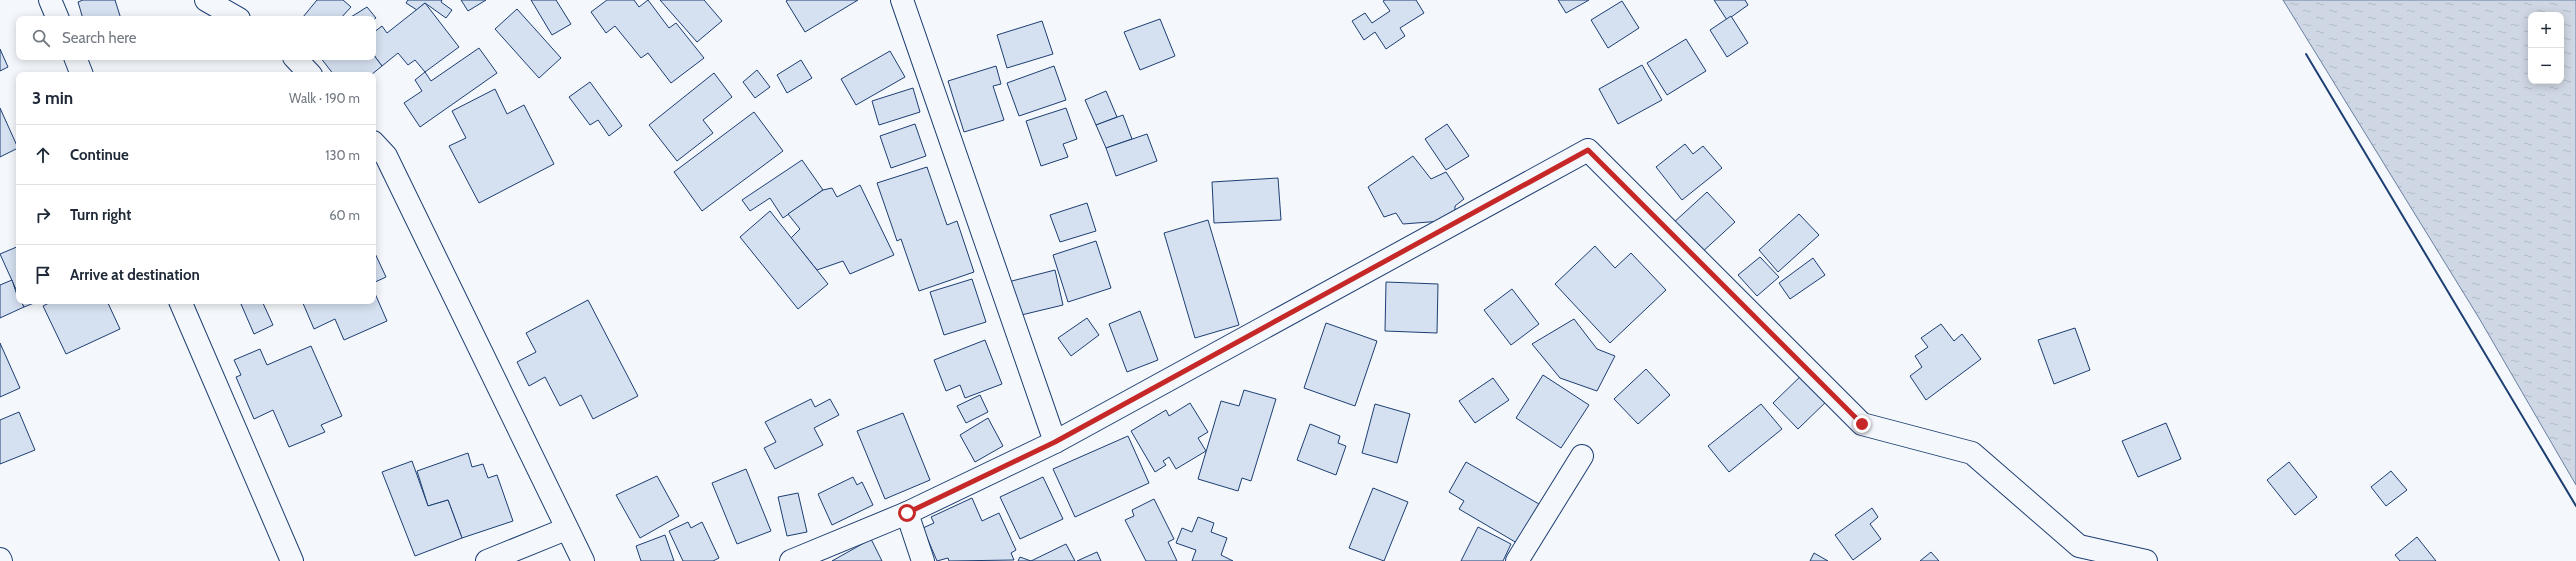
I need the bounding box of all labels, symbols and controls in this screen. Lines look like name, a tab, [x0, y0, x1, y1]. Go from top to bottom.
map controls	[2528, 12, 2564, 84]
button: +	[2528, 12, 2564, 48]
search box	[16, 16, 376, 60]
icon: search	[30, 27, 52, 49]
text: Search here	[62, 29, 137, 47]
button: −	[2528, 48, 2564, 84]
text: 3 min	[32, 88, 73, 108]
text: Walk · 190 m	[289, 90, 360, 106]
icon: ahead	[32, 144, 54, 166]
text: Continue	[70, 146, 129, 164]
text: 130 m	[325, 147, 360, 163]
icon: right	[32, 204, 54, 226]
text: Turn right	[70, 206, 131, 224]
text: 60 m	[329, 207, 360, 223]
icon: arrive	[32, 264, 54, 286]
text: Arrive at destination	[70, 266, 200, 284]
route end	[1853, 415, 1871, 433]
route start	[898, 504, 916, 522]

